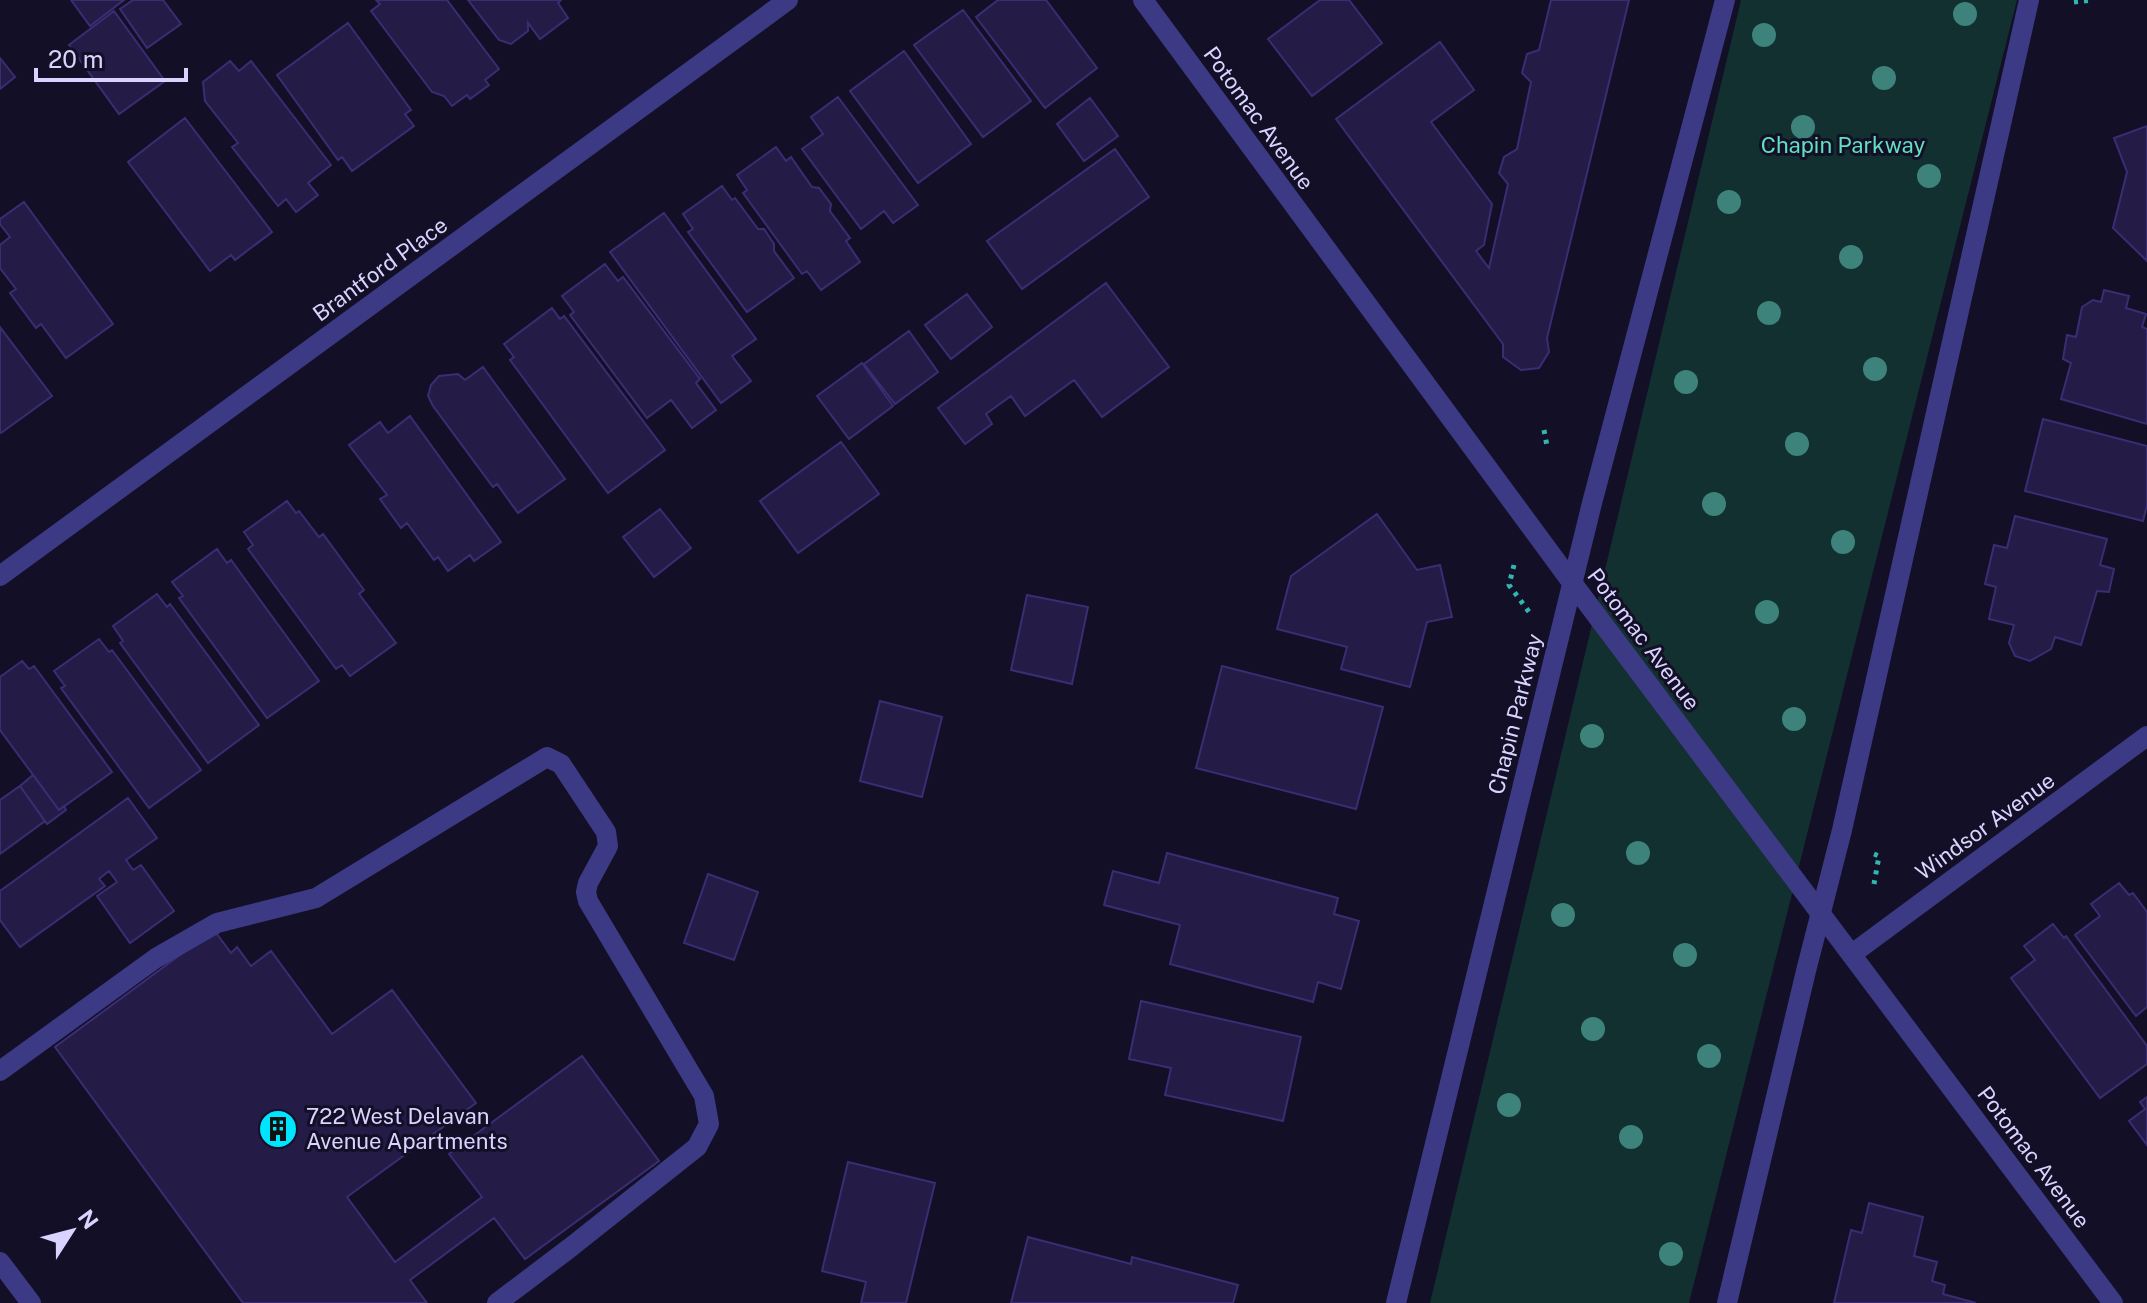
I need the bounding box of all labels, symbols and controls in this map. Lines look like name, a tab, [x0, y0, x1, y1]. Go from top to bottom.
scale bar	[36, 32, 186, 82]
street label: Potomac Avenue	[1198, 41, 1320, 195]
text: 20 m	[48, 45, 104, 73]
park label: Chapin Parkway	[1761, 132, 1925, 158]
street label: Brantford Place	[308, 211, 452, 327]
street label: Potomac Avenue	[1582, 563, 1706, 715]
street label: Chapin Parkway	[1483, 631, 1548, 797]
street label: Windsor Avenue	[1910, 767, 2060, 885]
street label: Potomac Avenue	[1972, 1081, 2096, 1233]
place label: 722 West Delavan Avenue Apartments	[306, 1103, 508, 1154]
building icon: 722 West Delavan Avenue Apartments	[257, 1108, 299, 1150]
north arrow	[32, 1191, 112, 1271]
text: N	[73, 1205, 104, 1234]

